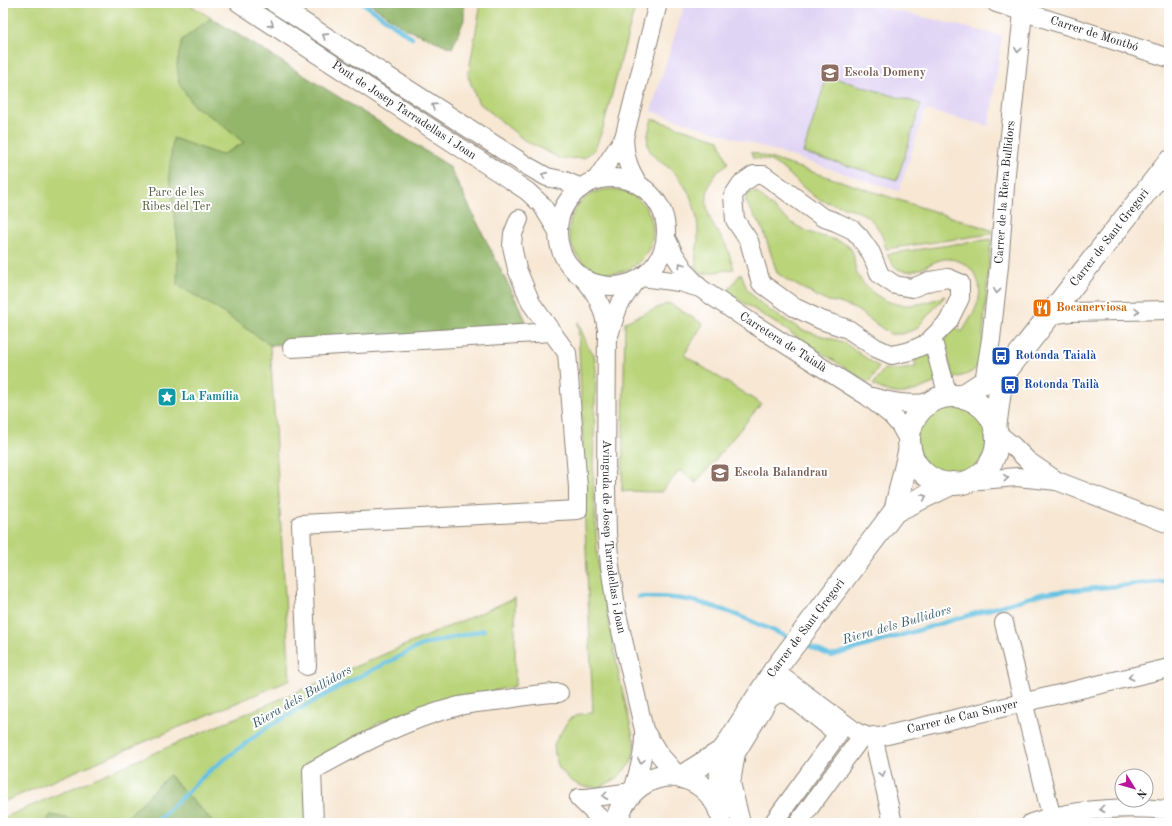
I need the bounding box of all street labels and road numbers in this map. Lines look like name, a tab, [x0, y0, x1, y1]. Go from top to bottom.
street label: Carrer de Montbó	[1049, 15, 1140, 54]
street label: Pont de Josep Tarradellas i Joan	[330, 59, 479, 162]
street label: Carrer de la Riera Bullidors	[993, 120, 1018, 264]
street label: Carrer de Sant Gregori	[1068, 187, 1151, 289]
street label: Carretera de Taialà	[737, 310, 829, 375]
street label: Avinguda de Josep Tarradellas i Joan	[600, 440, 628, 635]
street label: Carrer de Sant Gregori	[765, 577, 847, 680]
street label: Carrer de Can Sunyer	[906, 698, 1019, 736]

